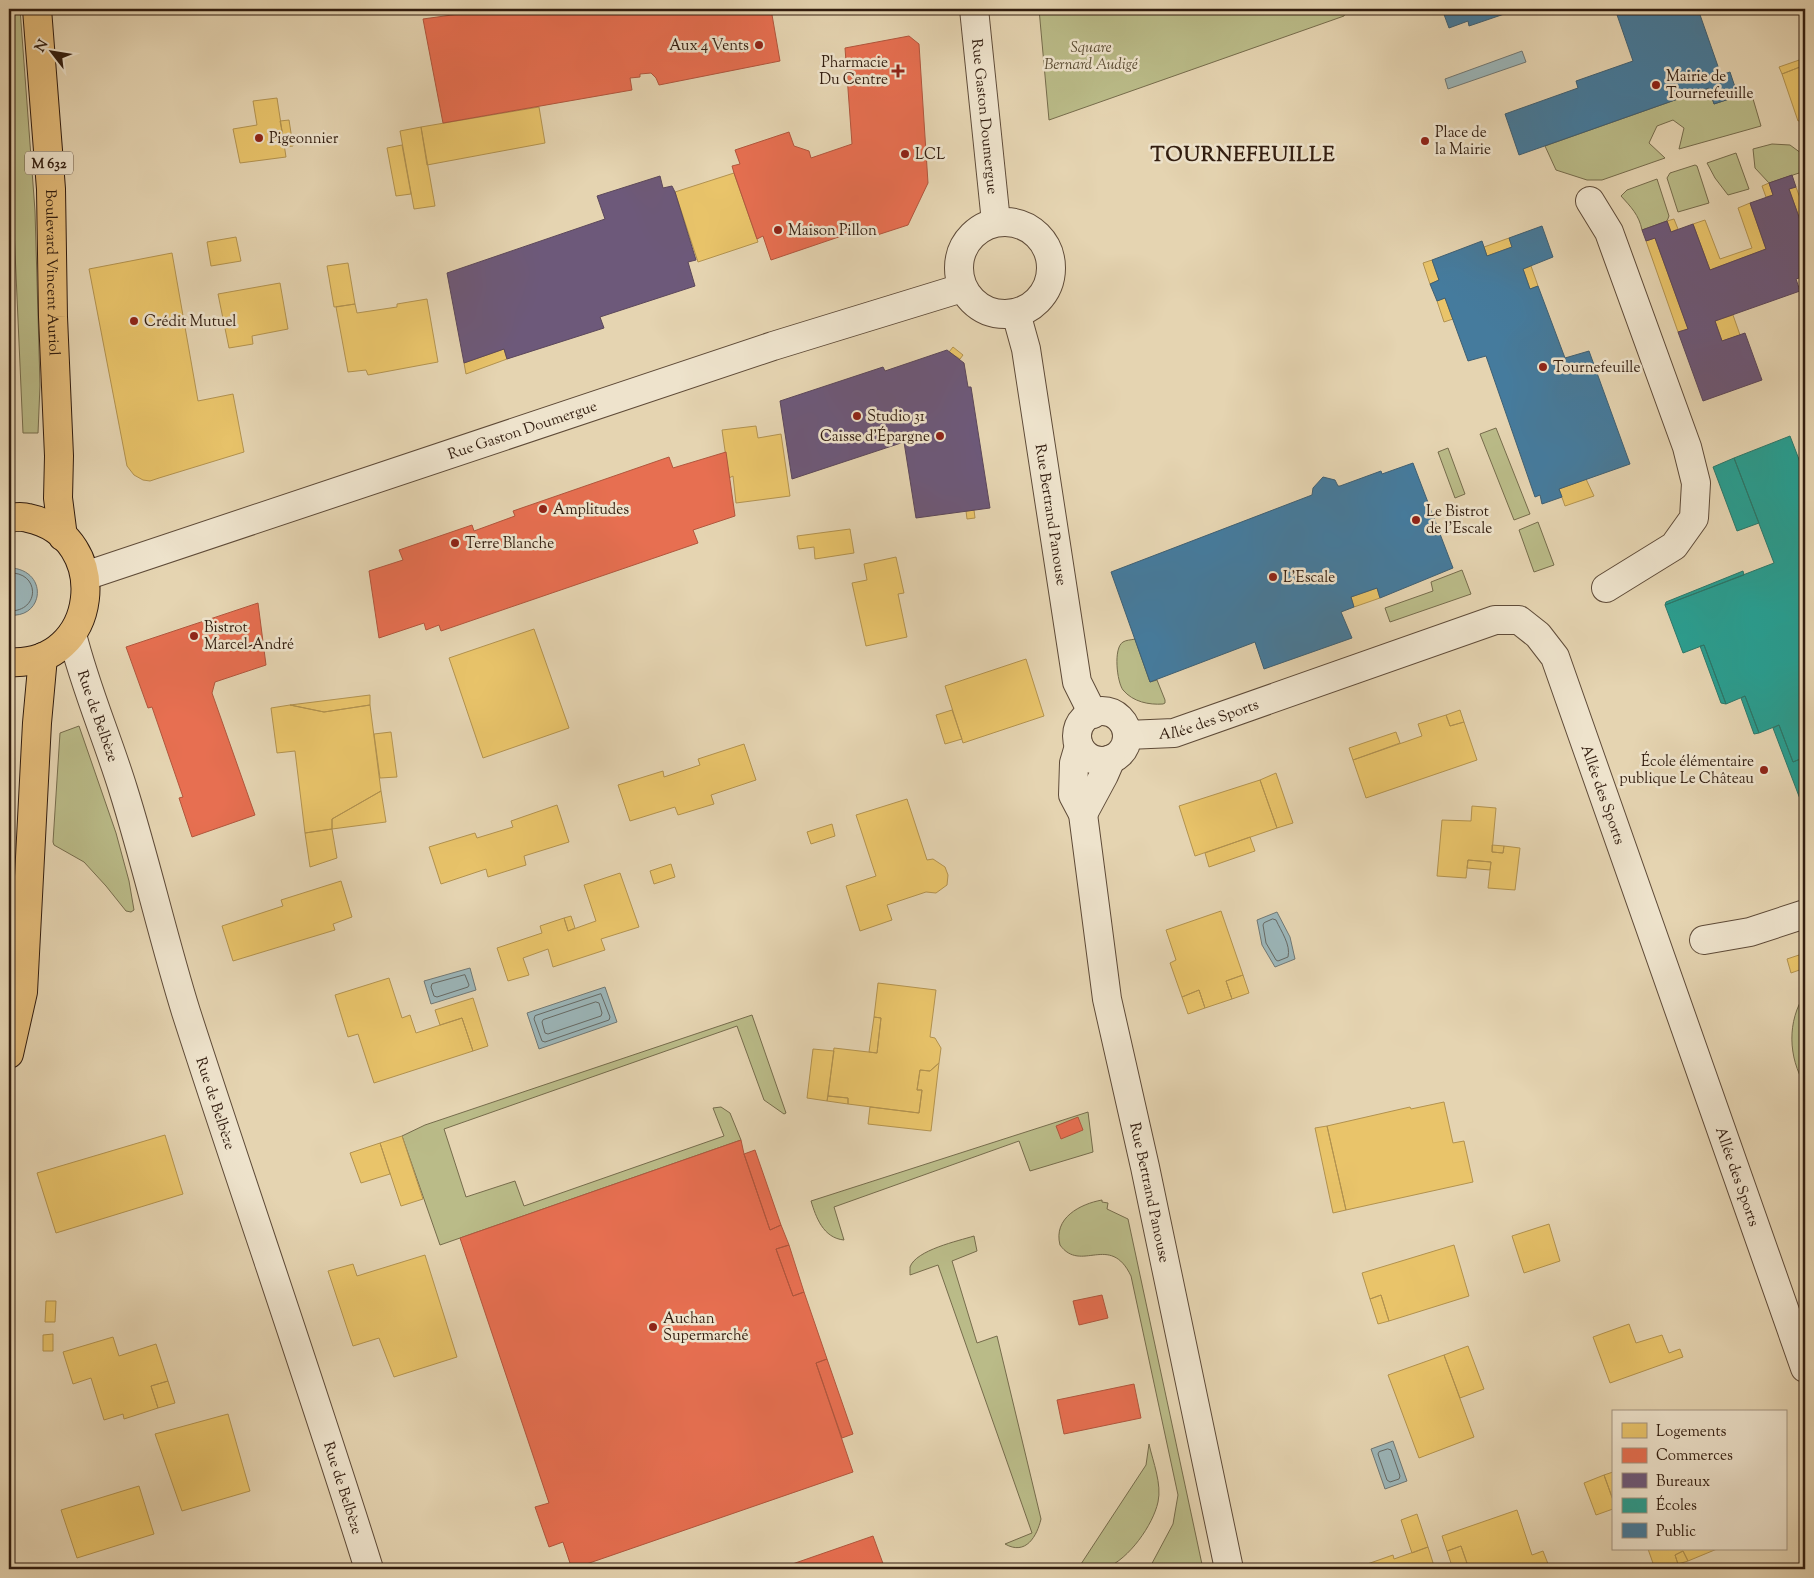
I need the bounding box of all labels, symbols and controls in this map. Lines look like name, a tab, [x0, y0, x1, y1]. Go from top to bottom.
north arrow	[28, 28, 78, 78]
text: N	[31, 36, 54, 56]
place label: Aux 4 Vents	[669, 36, 749, 57]
street label: Rue Gaston Doumergue	[965, 38, 1002, 195]
park label: Square Bernard Audigé	[1044, 38, 1138, 76]
marker: Aux 4 Vents	[753, 39, 765, 51]
place label: Pharmacie Du Centre	[819, 53, 888, 91]
marker: Pharmacie Du Centre	[892, 65, 904, 77]
place label: Mairie de Tournefeuille	[1666, 67, 1753, 105]
marker: Mairie de Tournefeuille	[1650, 79, 1662, 91]
place label: Place de la Mairie	[1435, 123, 1491, 161]
place label: Pigeonnier	[269, 129, 339, 150]
marker: Pigeonnier	[253, 132, 265, 144]
marker: Place de la Mairie	[1419, 135, 1431, 147]
district label: TOURNEFEUILLE	[1150, 142, 1336, 171]
place label: LCL	[915, 145, 945, 166]
marker: LCL	[899, 148, 911, 160]
road number: M 632	[25, 152, 73, 174]
street label: Boulevard Vincent Auriol	[39, 189, 64, 356]
place label: Maison Pillon	[788, 221, 877, 242]
marker: Maison Pillon	[772, 224, 784, 236]
place label: Crédit Mutuel	[144, 312, 237, 333]
marker: Crédit Mutuel	[128, 315, 140, 327]
place label: Tournefeuille	[1553, 358, 1640, 379]
marker: Tournefeuille	[1537, 361, 1549, 373]
street label: Rue Gaston Doumergue	[445, 397, 600, 466]
place label: Studio 31	[867, 407, 925, 428]
marker: Studio 31	[851, 410, 863, 422]
place label: Caisse d'Épargne	[820, 426, 930, 448]
marker: Caisse d'Épargne	[934, 430, 946, 442]
street label: Rue Bertrand Panouse	[1029, 443, 1071, 587]
place label: Amplitudes	[553, 500, 629, 521]
place label: Le Bistrot de l'Escale	[1426, 502, 1492, 540]
marker: Amplitudes	[537, 503, 549, 515]
marker: Le Bistrot de l'Escale	[1410, 514, 1422, 526]
place label: Terre Blanche	[465, 534, 554, 555]
marker: Terre Blanche	[449, 537, 461, 549]
place label: L'Escale	[1283, 568, 1335, 589]
marker: L'Escale	[1267, 571, 1279, 583]
place label: Bistrot Marcel-André	[204, 618, 294, 656]
marker: Bistrot Marcel-André	[188, 630, 200, 642]
street label: Rue de Belbèze	[71, 668, 122, 765]
street label: Allée des Sports	[1158, 695, 1262, 746]
street label: Allée des Sports	[1575, 742, 1629, 848]
place label: École élémentaire publique Le Château	[1619, 751, 1754, 790]
marker: École élémentaire publique Le Château	[1758, 764, 1770, 776]
street label: Rue de Belbèze	[189, 1055, 240, 1153]
street label: Rue Bertrand Panouse	[1123, 1121, 1174, 1265]
street label: Allée des Sports	[1709, 1124, 1763, 1230]
place label: Auchan Supermarché	[663, 1309, 749, 1347]
marker: Auchan Supermarché	[647, 1321, 659, 1333]
legend	[1612, 1410, 1786, 1550]
text: Logements	[1656, 1422, 1727, 1443]
street label: Rue de Belbèze	[317, 1439, 366, 1537]
text: Commerces	[1656, 1446, 1733, 1467]
text: Bureaux	[1656, 1472, 1710, 1493]
text: Écoles	[1656, 1495, 1697, 1517]
text: Public	[1656, 1522, 1696, 1543]

